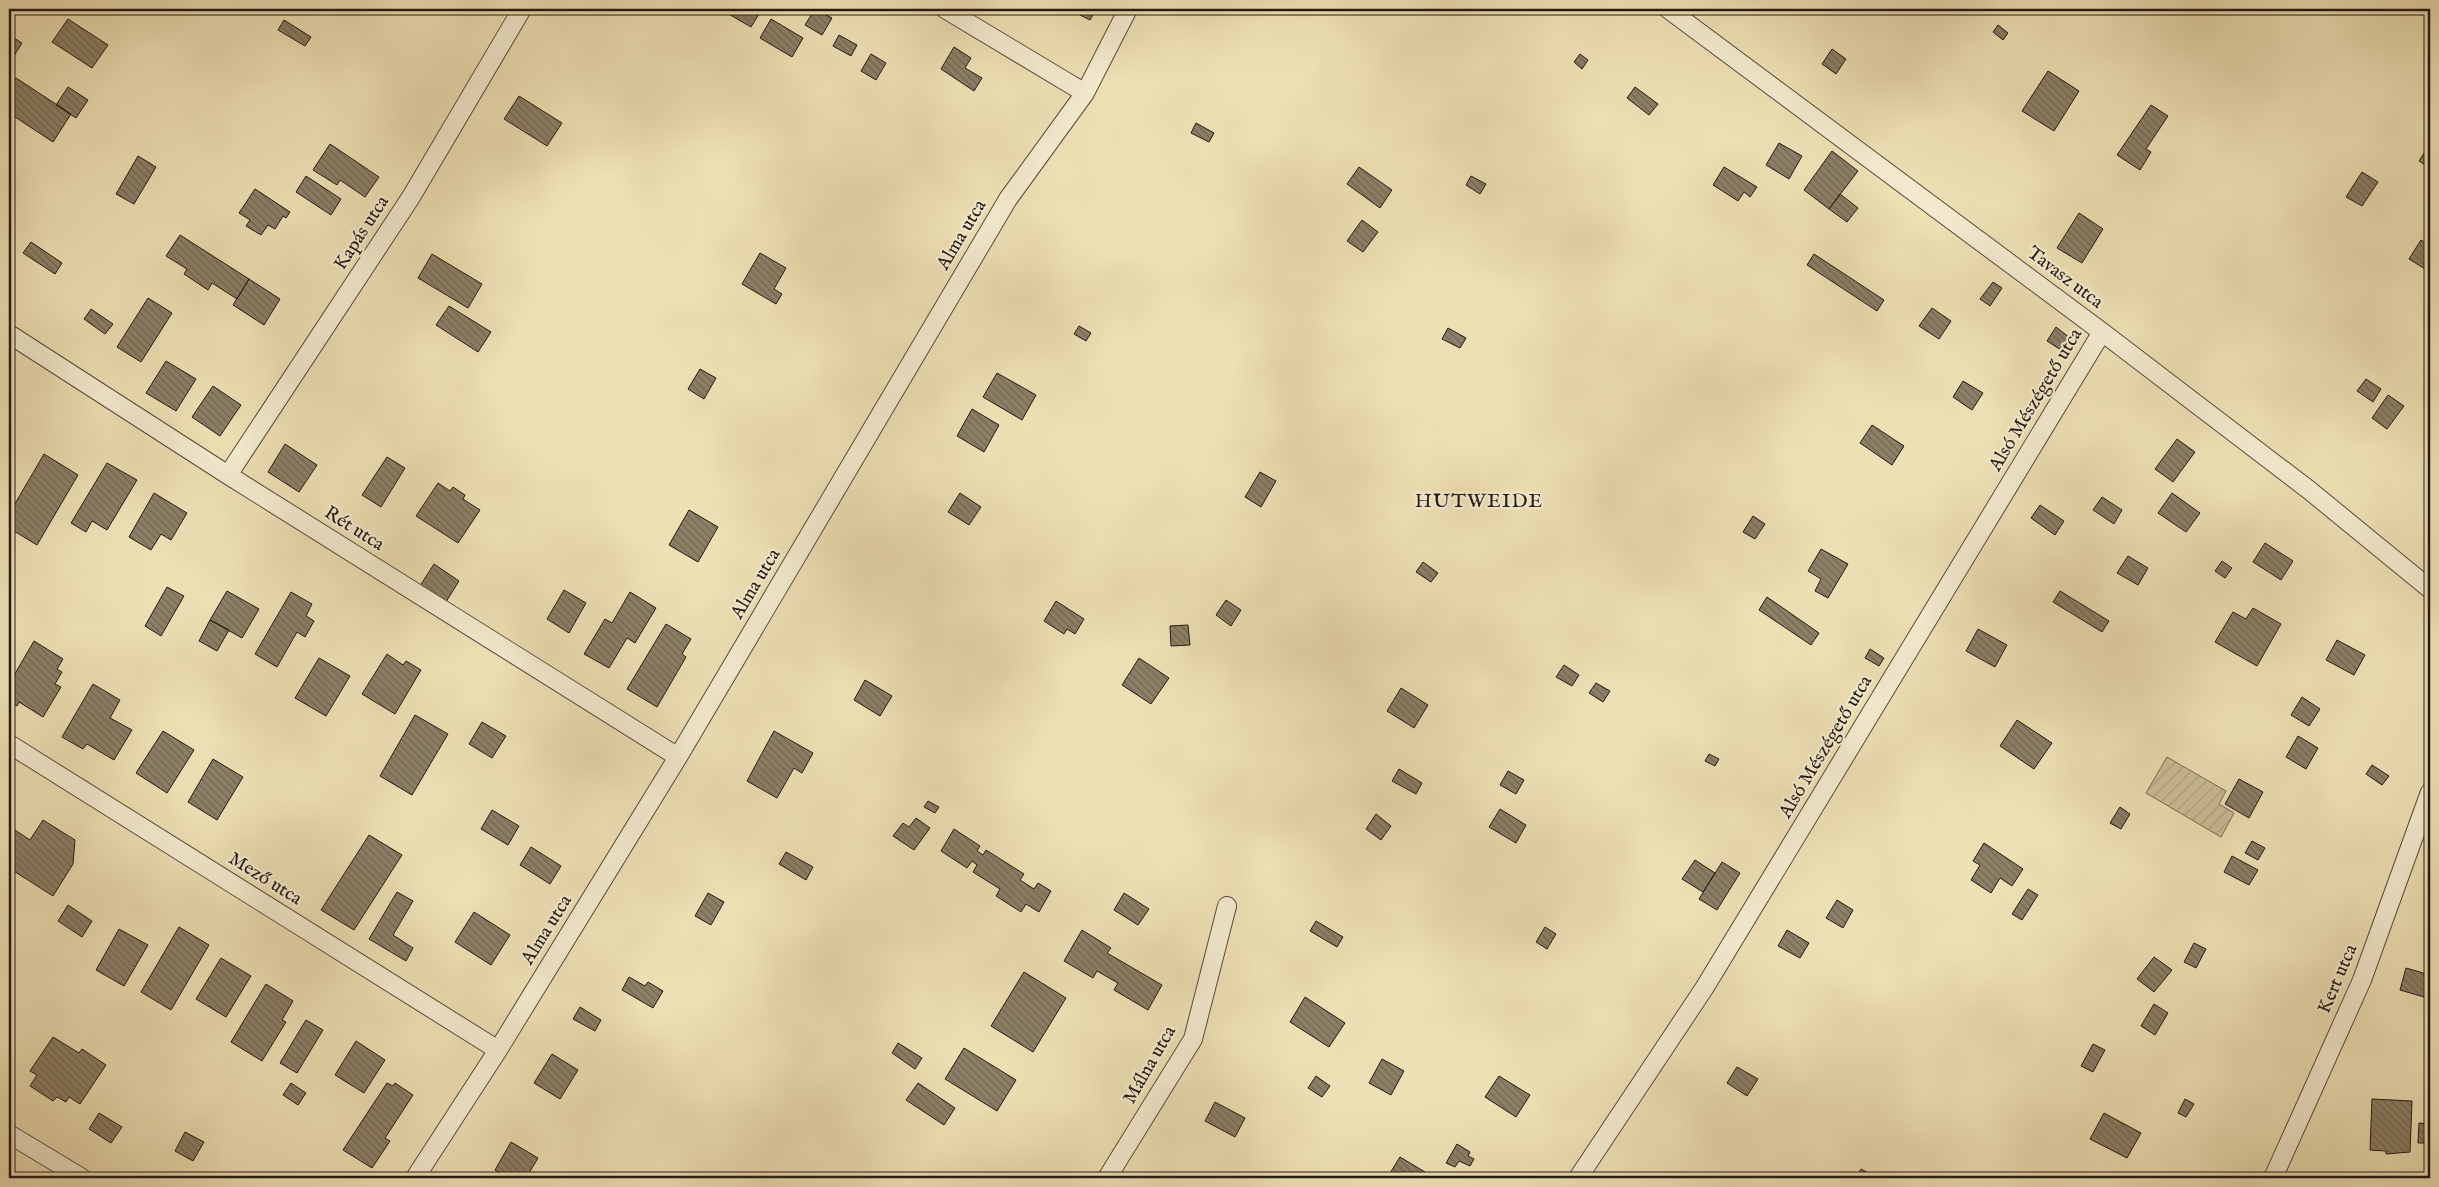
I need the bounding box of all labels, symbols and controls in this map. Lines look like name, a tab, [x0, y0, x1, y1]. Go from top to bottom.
street label: Kapás utca	[329, 191, 395, 275]
street label: Alma utca	[931, 195, 993, 275]
street label: Tavasz utca	[2022, 242, 2109, 315]
street label: Alsó Mészégető utca	[1983, 324, 2089, 477]
district label: HUTWEIDE	[1415, 489, 1543, 514]
street label: Rét utca	[319, 501, 389, 557]
street label: Alma utca	[725, 544, 787, 624]
street label: Alsó Mészégető utca	[1773, 671, 1879, 824]
street label: Mező utca	[224, 847, 307, 911]
street label: Alma utca	[516, 890, 578, 970]
street label: Kert utca	[2313, 940, 2364, 1017]
street label: Málna utca	[1118, 1021, 1182, 1108]

